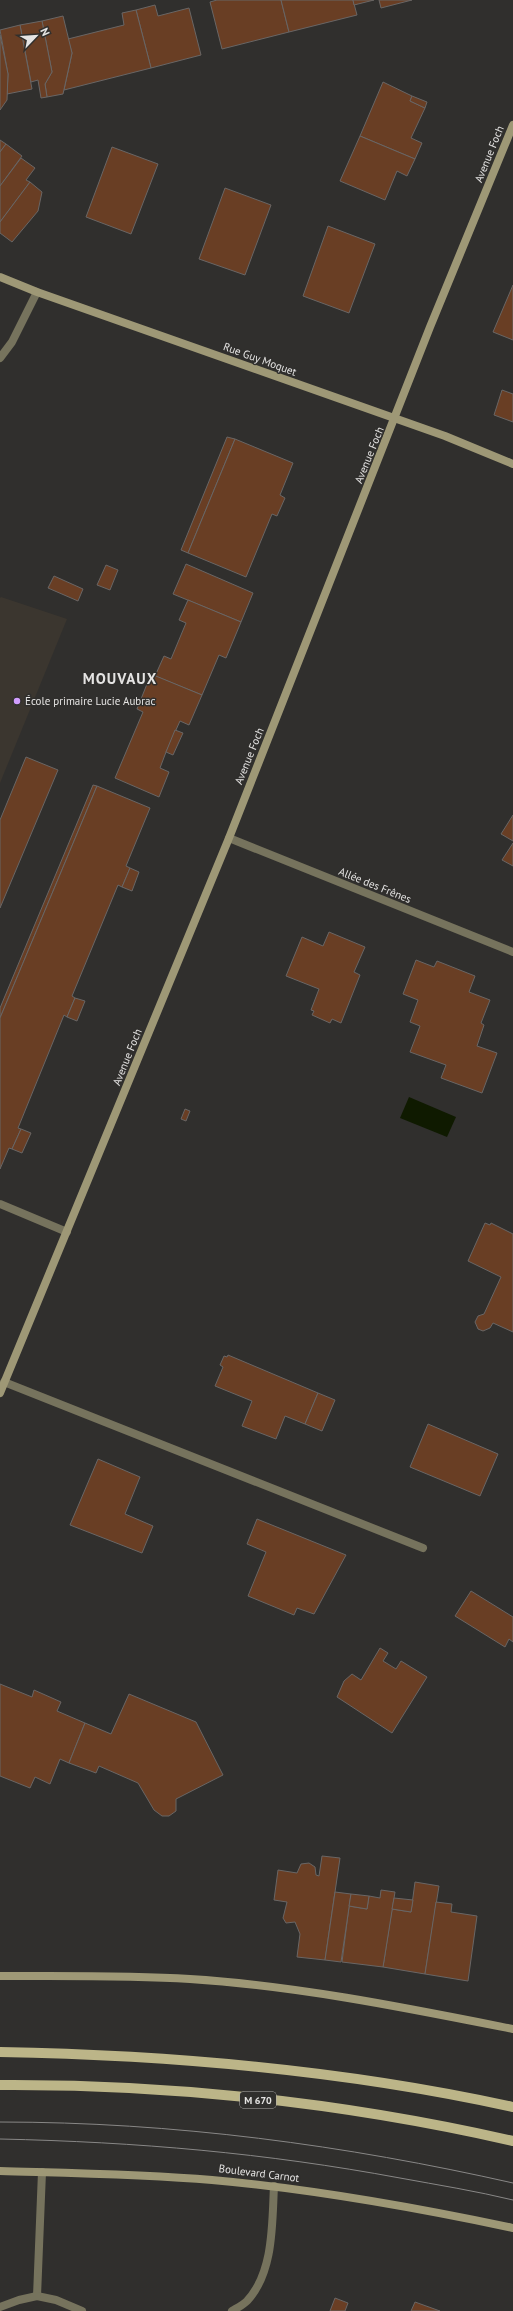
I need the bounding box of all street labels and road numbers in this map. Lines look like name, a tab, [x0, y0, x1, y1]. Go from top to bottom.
street label: Avenue Foch	[471, 124, 507, 184]
street label: Rue Guy Moquet	[221, 339, 299, 379]
street label: Avenue Foch	[351, 425, 387, 485]
street label: Avenue Foch	[231, 726, 267, 786]
street label: Allée des Frênes	[337, 864, 414, 906]
street label: Avenue Foch	[109, 1027, 145, 1087]
road number: M 670	[240, 2092, 276, 2108]
street label: Boulevard Carnot	[218, 2161, 300, 2185]

